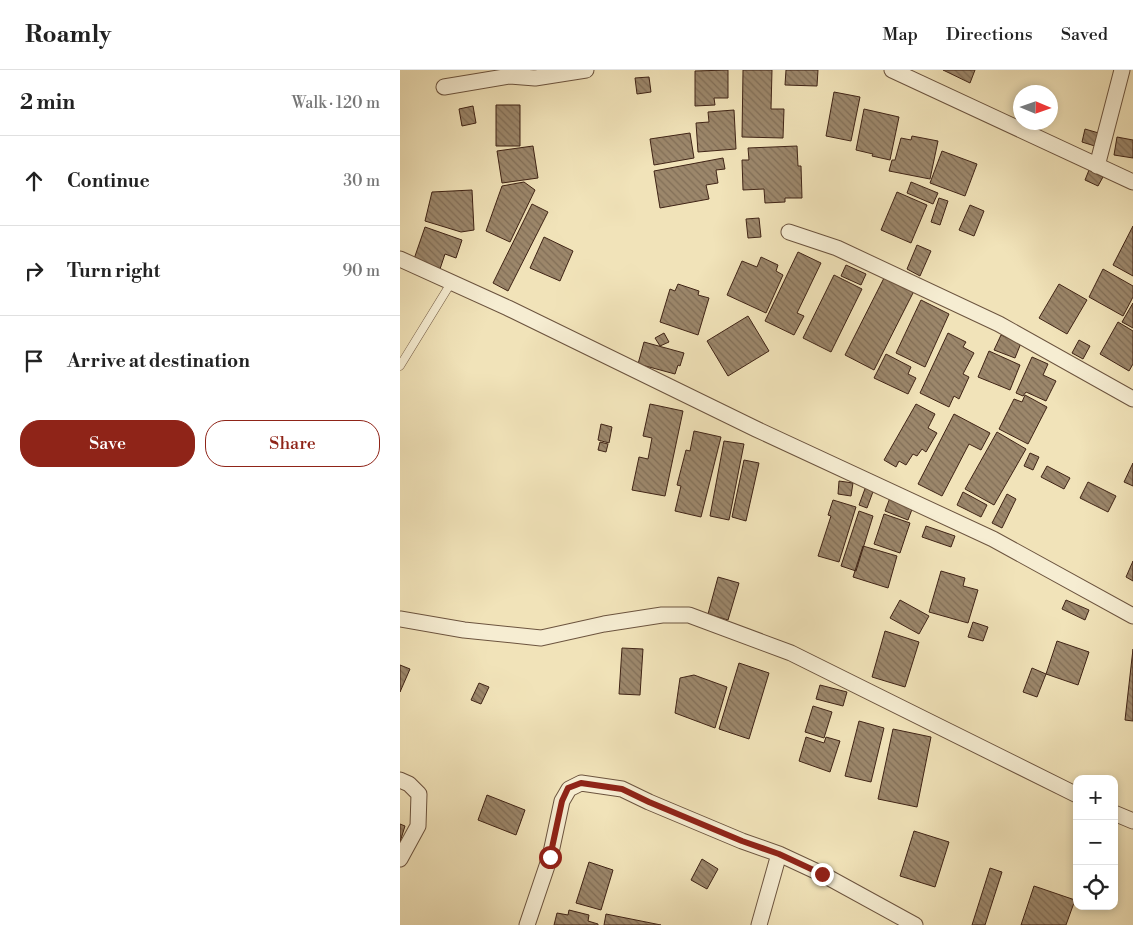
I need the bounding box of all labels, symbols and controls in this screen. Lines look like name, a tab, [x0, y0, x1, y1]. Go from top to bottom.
text: Roamly	[25, 20, 111, 50]
text: Map	[882, 23, 918, 46]
text: Directions	[946, 23, 1033, 46]
text: Saved	[1061, 23, 1108, 46]
north arrow	[1013, 85, 1058, 130]
text: 2 min	[20, 90, 75, 116]
text: Walk · 120 m	[292, 93, 380, 113]
icon: ahead	[20, 167, 48, 195]
text: Continue	[67, 169, 150, 193]
text: 30 m	[343, 171, 380, 191]
icon: right	[20, 257, 48, 285]
text: Turn right	[67, 259, 160, 283]
text: 90 m	[342, 261, 380, 281]
icon: arrive	[20, 347, 48, 375]
text: Arrive at destination	[67, 349, 250, 373]
button: Save	[20, 420, 195, 467]
button: Share	[205, 420, 380, 467]
map controls	[1073, 775, 1118, 910]
button: +	[1073, 775, 1118, 820]
button: −	[1073, 820, 1118, 865]
route start	[539, 846, 562, 869]
route end	[811, 863, 834, 886]
button: locate	[1073, 865, 1118, 910]

